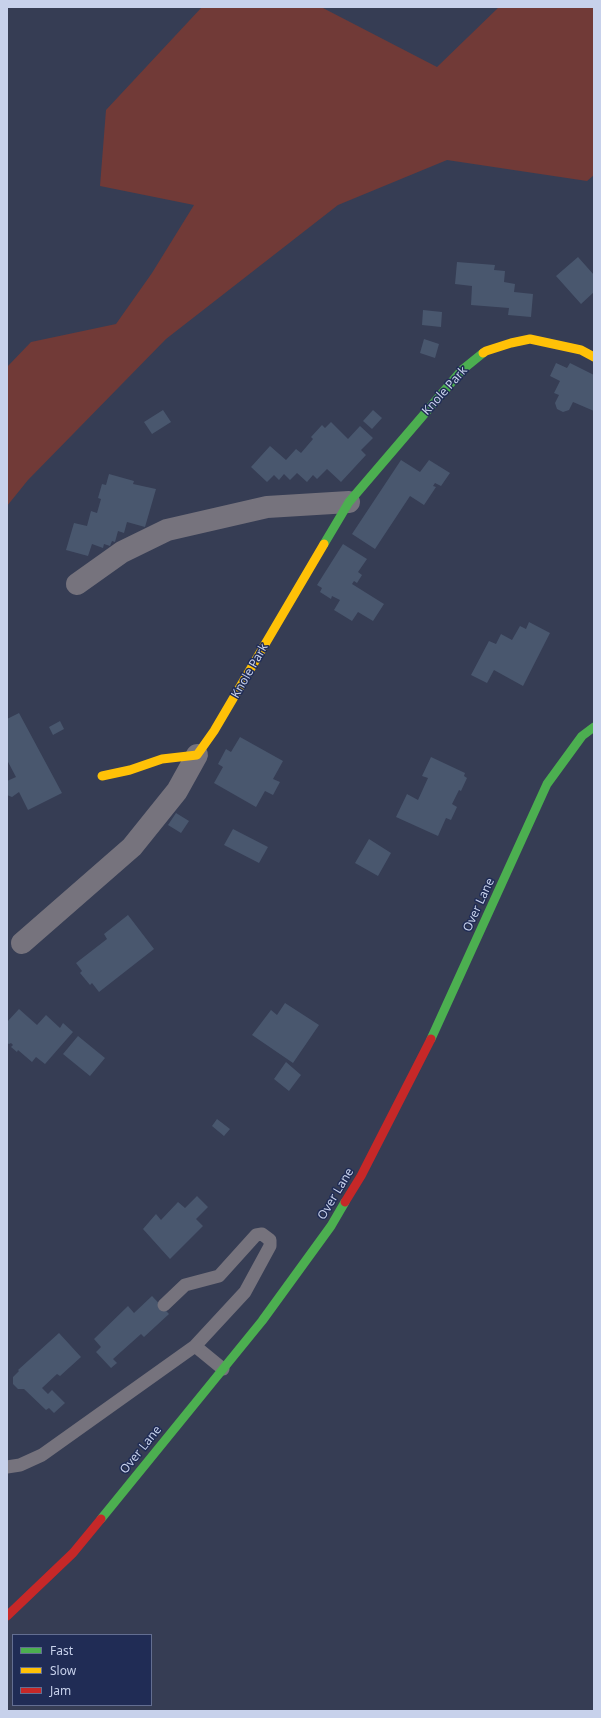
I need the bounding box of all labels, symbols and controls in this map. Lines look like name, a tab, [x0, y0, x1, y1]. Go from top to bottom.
street label: Knole Park	[419, 364, 471, 418]
street label: Knole Park	[229, 641, 271, 701]
street label: Over Lane	[460, 876, 498, 934]
street label: Over Lane	[315, 1166, 357, 1222]
street label: Over Lane	[117, 1423, 165, 1477]
legend	[12, 1634, 152, 1706]
text: Fast	[50, 1642, 73, 1659]
text: Slow	[50, 1662, 76, 1679]
text: Jam	[50, 1682, 71, 1699]

